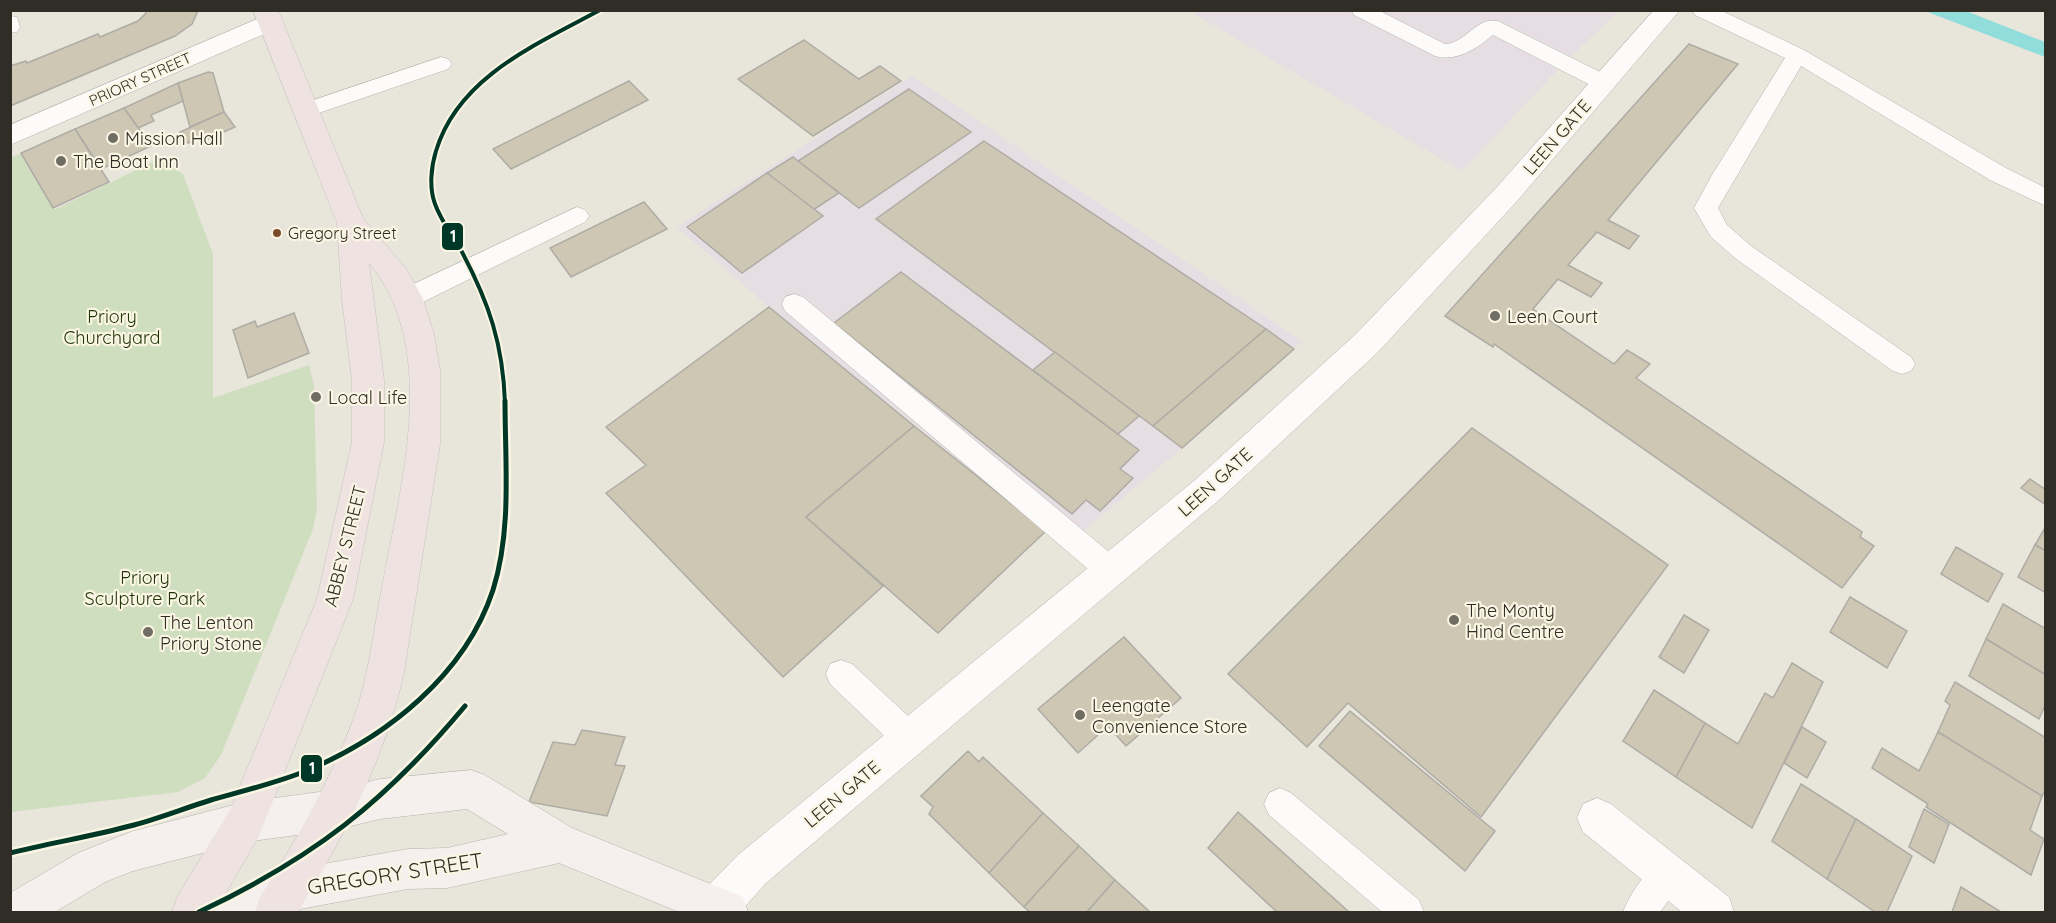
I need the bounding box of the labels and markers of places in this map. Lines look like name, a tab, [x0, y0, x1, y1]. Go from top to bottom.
place label: Mission Hall	[125, 127, 223, 150]
marker: Mission Hall	[106, 131, 120, 145]
place label: The Boat Inn	[73, 150, 179, 173]
marker: The Boat Inn	[54, 154, 68, 168]
place label: Gregory Street	[288, 223, 397, 243]
marker: Gregory Street	[271, 227, 283, 239]
place label: Leen Court	[1507, 305, 1598, 328]
marker: Leen Court	[1488, 309, 1502, 323]
place label: Local Life	[328, 386, 407, 409]
marker: Local Life	[309, 390, 323, 404]
place label: The Monty Hind Centre	[1466, 599, 1564, 643]
place label: The Lenton Priory Stone	[160, 611, 262, 655]
marker: The Monty Hind Centre	[1447, 613, 1461, 627]
marker: The Lenton Priory Stone	[141, 625, 155, 639]
place label: Leengate Convenience Store	[1092, 694, 1247, 738]
marker: Leengate Convenience Store	[1073, 708, 1087, 722]

